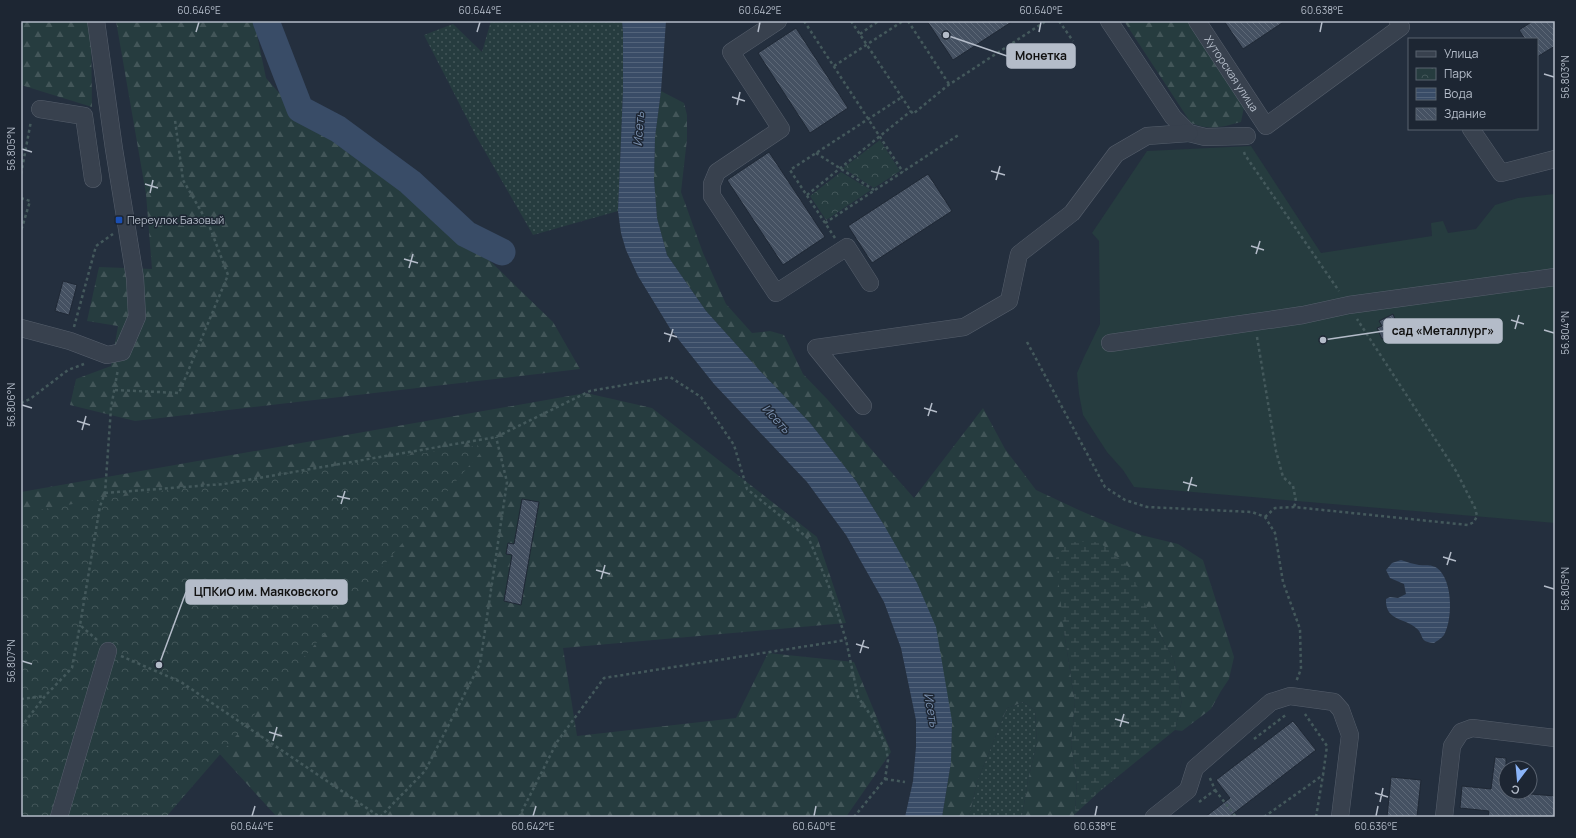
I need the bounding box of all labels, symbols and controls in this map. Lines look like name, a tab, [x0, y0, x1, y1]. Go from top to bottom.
text: 60.646°E	[177, 3, 221, 17]
text: 60.644°E	[458, 3, 502, 17]
text: 60.642°E	[739, 3, 782, 17]
text: 60.640°E	[1019, 3, 1063, 17]
text: 60.638°E	[1301, 3, 1344, 17]
street label: Хуторская улица	[1202, 32, 1262, 114]
legend	[1408, 38, 1538, 130]
callout: Монетка	[1007, 44, 1075, 68]
text: Улица	[1444, 45, 1478, 62]
text: Монетка	[1015, 47, 1067, 64]
text: 56.803°N	[1558, 55, 1572, 99]
text: Парк	[1444, 65, 1473, 82]
text: Вода	[1444, 85, 1472, 102]
text: Здание	[1444, 105, 1486, 122]
water label: Исеть	[629, 111, 648, 147]
text: 56.805°N	[4, 127, 18, 171]
place label: Переулок Базовый	[127, 212, 224, 227]
marker: Переулок Базовый	[114, 215, 124, 225]
text: 56.804°N	[1558, 311, 1572, 355]
callout: сад «Металлург»	[1384, 319, 1502, 343]
text: сад «Металлург»	[1392, 322, 1494, 339]
text: 56.806°N	[4, 383, 18, 427]
water label: Исеть	[758, 400, 795, 437]
text: 56.805°N	[1558, 567, 1572, 611]
callout: ЦПКиО им. Маяковского	[186, 580, 347, 604]
text: ЦПКиО им. Маяковского	[194, 583, 338, 600]
text: 56.807°N	[4, 639, 18, 682]
water label: Исеть	[920, 692, 943, 729]
north arrow	[1498, 760, 1538, 800]
text: С	[1509, 782, 1521, 798]
text: 60.644°E	[230, 819, 274, 833]
text: 60.642°E	[512, 819, 555, 833]
text: 60.640°E	[792, 819, 836, 833]
text: 60.638°E	[1074, 819, 1117, 833]
text: 60.636°E	[1355, 819, 1398, 833]

